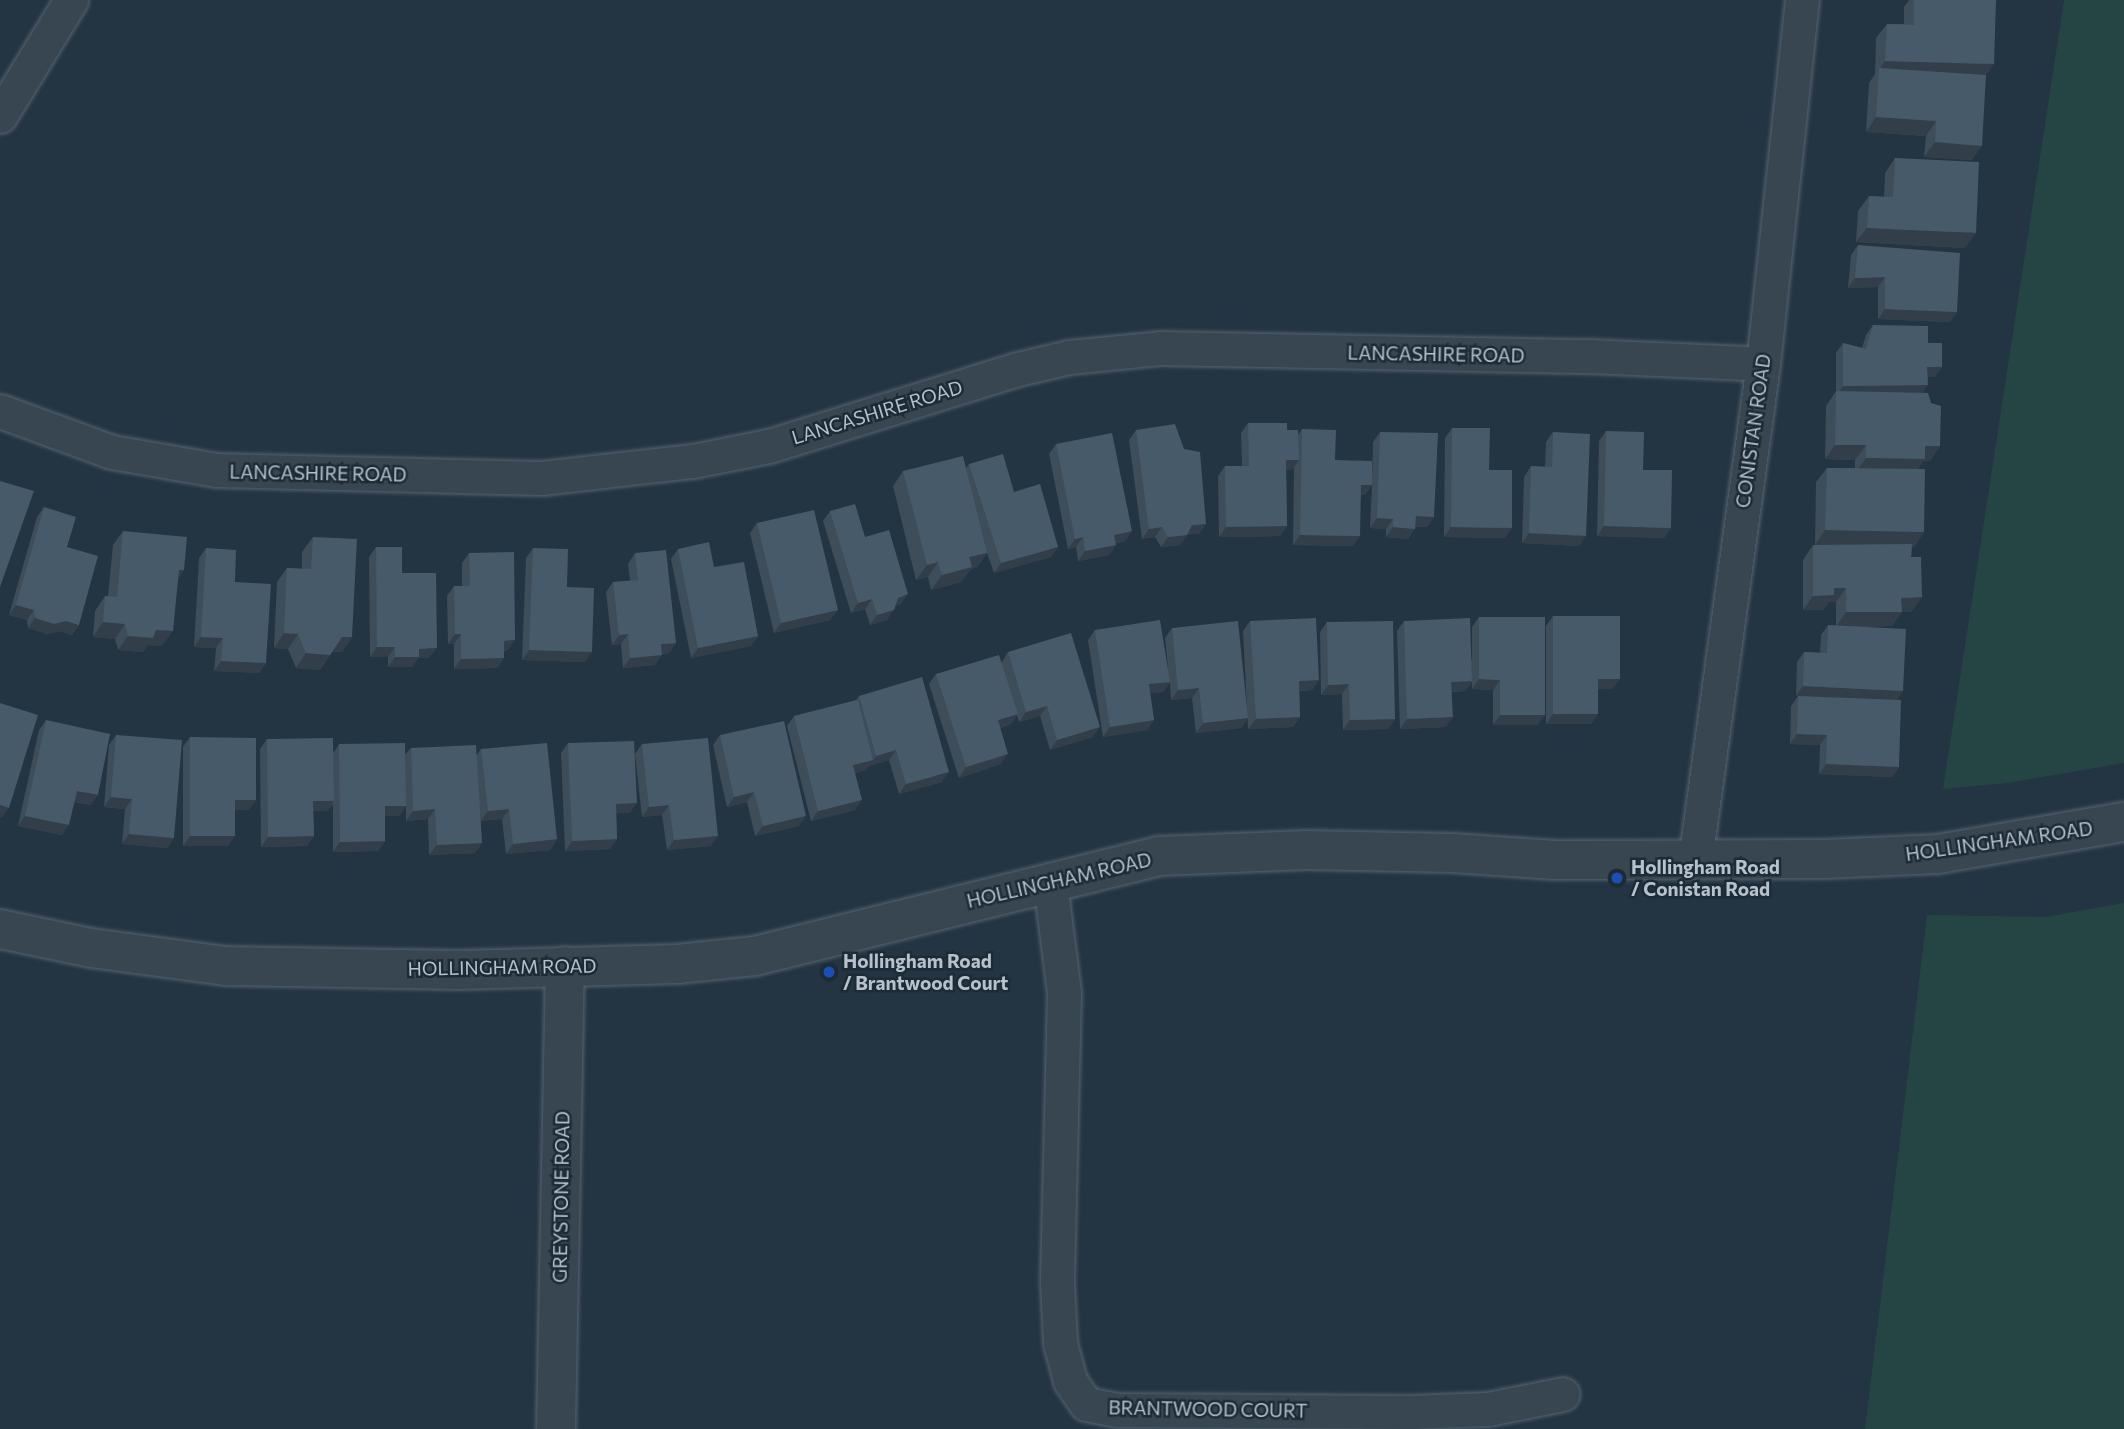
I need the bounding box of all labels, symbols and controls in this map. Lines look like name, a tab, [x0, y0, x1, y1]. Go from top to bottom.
street label: LANCASHIRE ROAD	[1347, 341, 1525, 367]
street label: CONISTAN ROAD	[1731, 353, 1775, 509]
street label: LANCASHIRE ROAD	[789, 375, 965, 449]
street label: LANCASHIRE ROAD	[229, 460, 407, 486]
street label: HOLLINGHAM ROAD	[1904, 817, 2094, 865]
street label: HOLLINGHAM ROAD	[964, 848, 1154, 912]
place label: Hollingham Road / Conistan Road	[1631, 856, 1780, 900]
marker: Hollingham Road / Conistan Road	[1609, 870, 1625, 886]
place label: Hollingham Road / Brantwood Court	[843, 950, 1008, 994]
street label: HOLLINGHAM ROAD	[407, 954, 597, 980]
marker: Hollingham Road / Brantwood Court	[821, 964, 837, 980]
street label: GREYSTONE ROAD	[548, 1111, 574, 1283]
street label: BRANTWOOD COURT	[1108, 1396, 1308, 1422]

